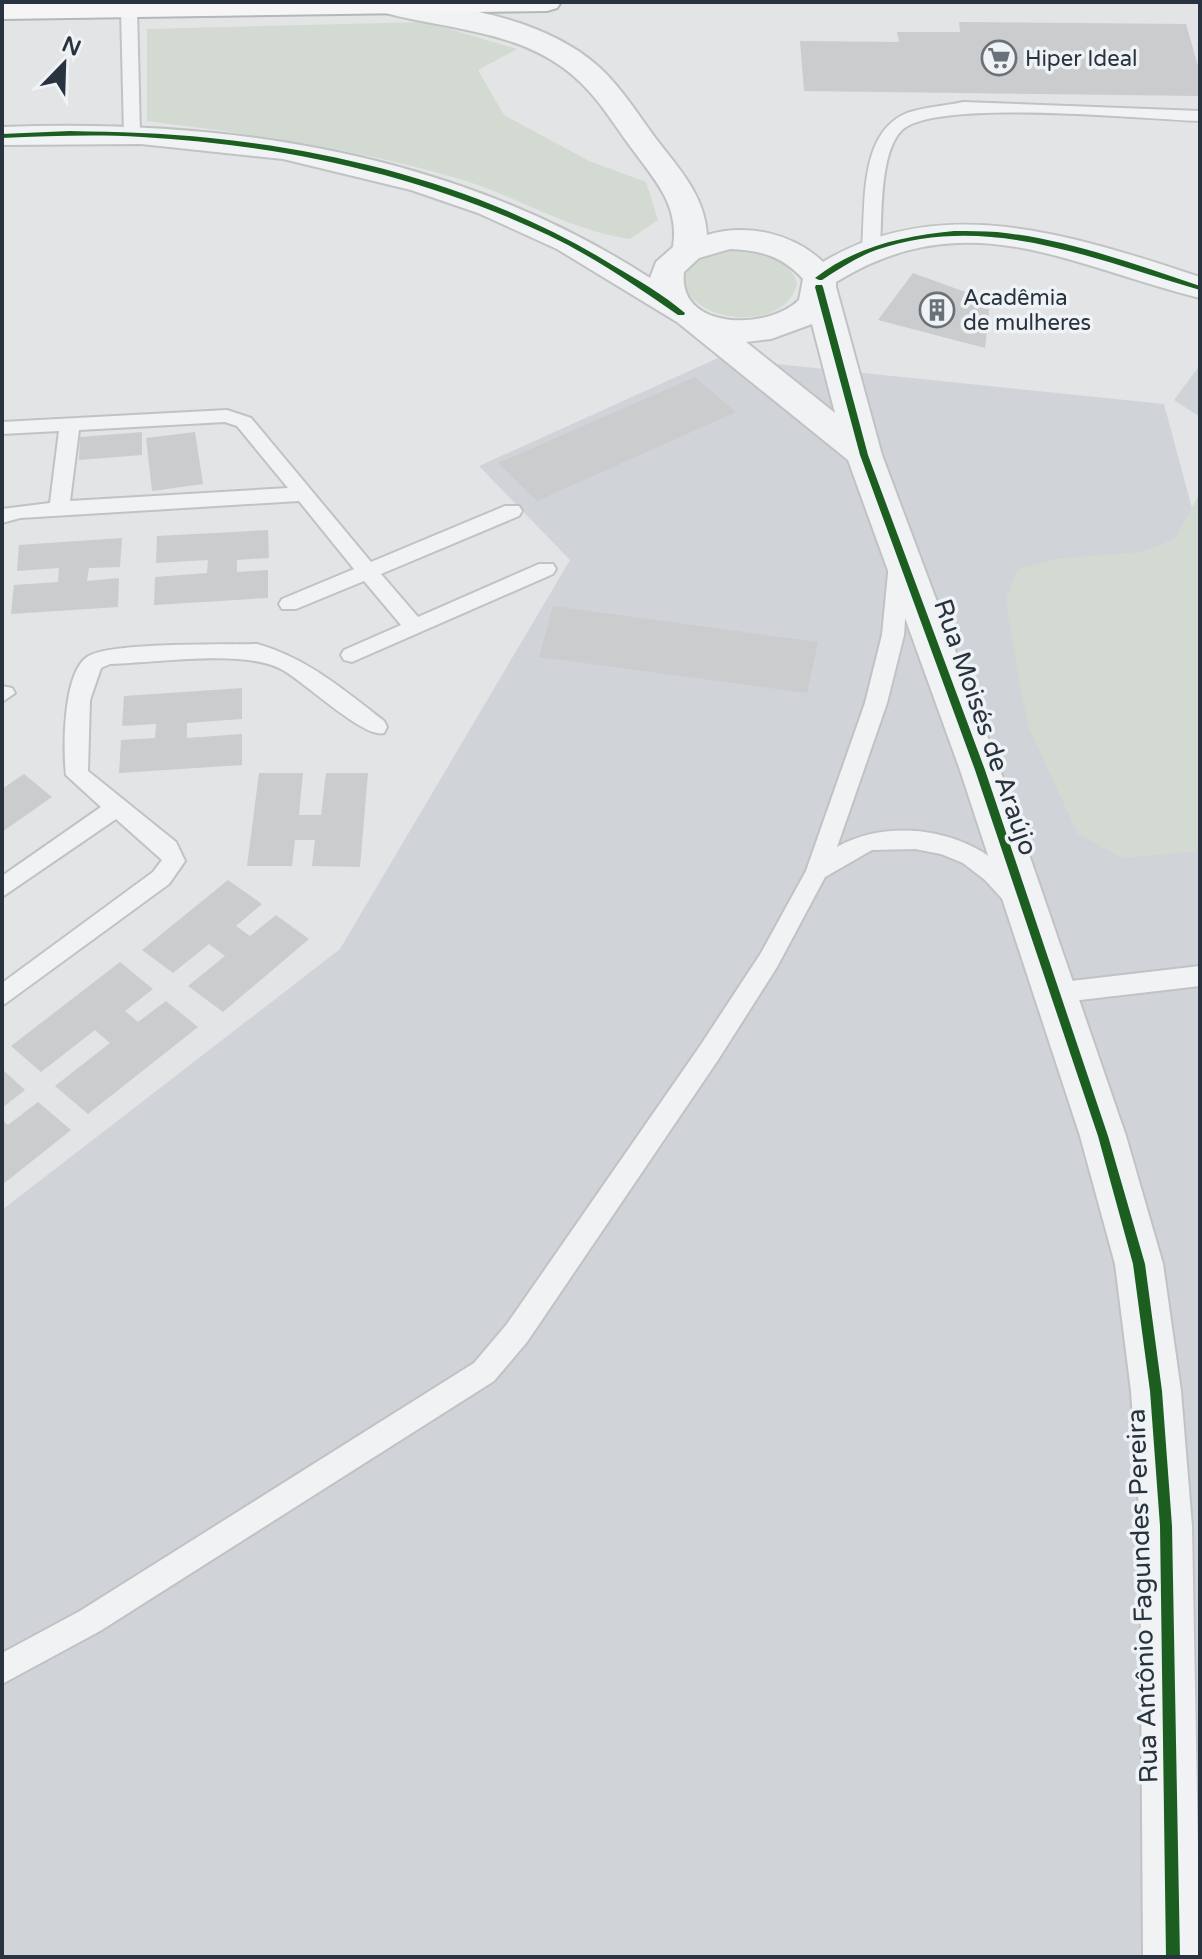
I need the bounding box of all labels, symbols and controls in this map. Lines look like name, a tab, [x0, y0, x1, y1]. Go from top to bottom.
north arrow	[24, 24, 104, 104]
text: N	[58, 31, 85, 62]
supermarket icon: Hiper Ideal	[980, 39, 1018, 77]
place label: Hiper Ideal	[1025, 46, 1138, 72]
place label: Acadêmia de mulheres	[963, 285, 1091, 336]
building icon: Acadêmia de mulheres	[918, 291, 956, 329]
street label: Rua Moisés de Araújo	[927, 595, 1044, 859]
street label: Rua Antônio Fagundes Pereira	[1120, 1408, 1165, 1784]

